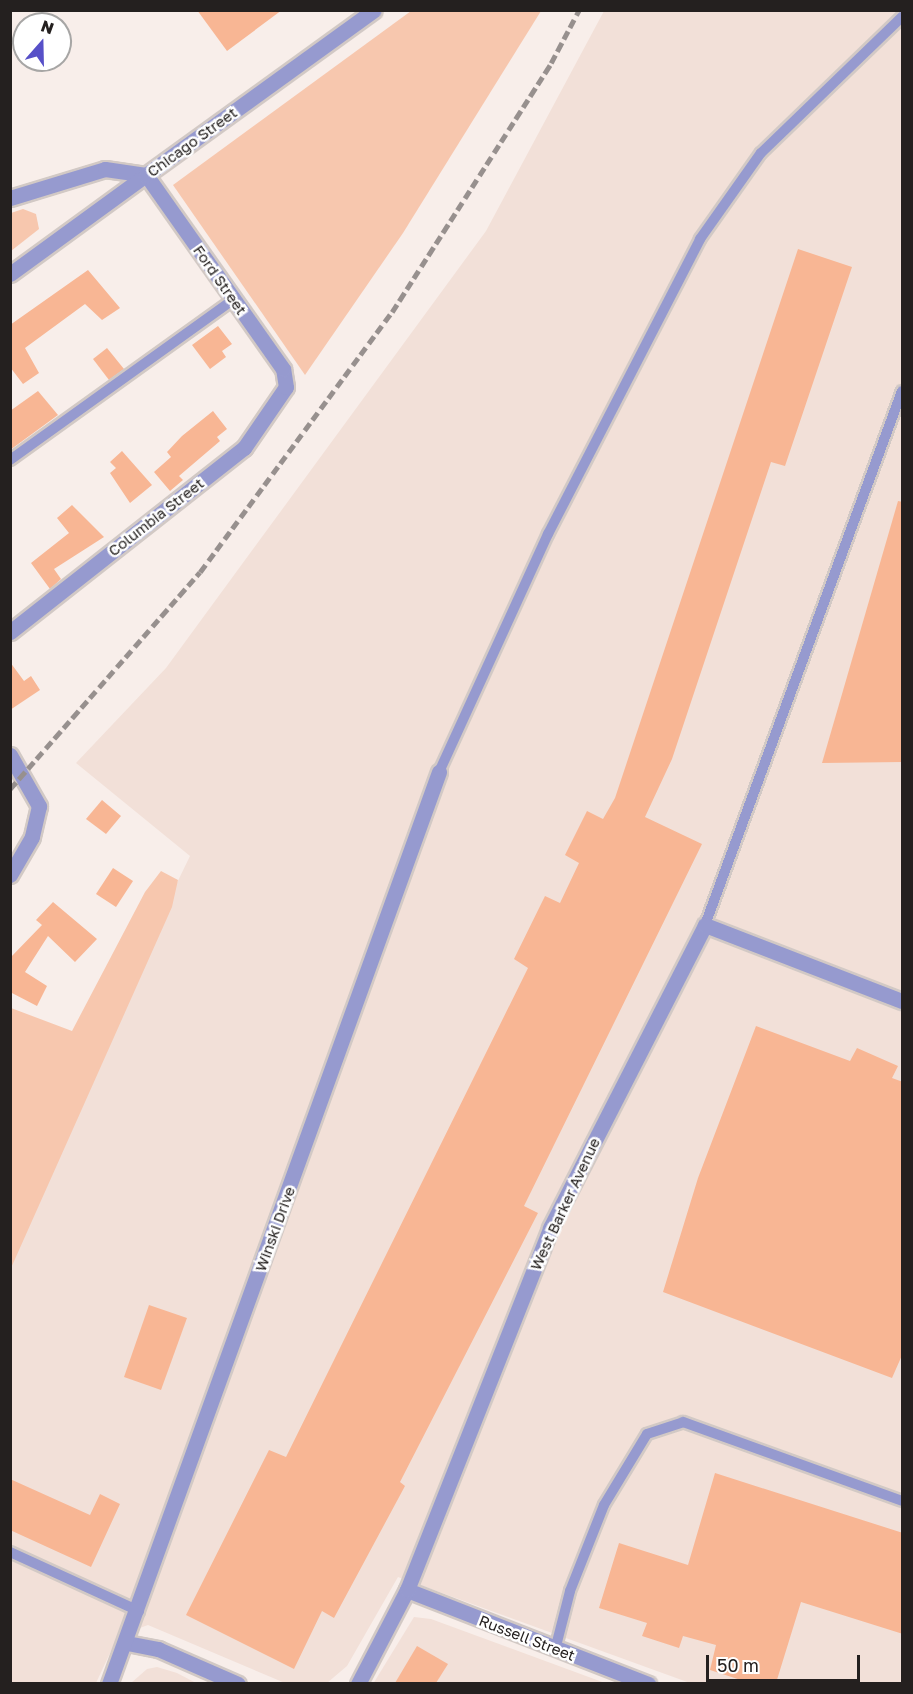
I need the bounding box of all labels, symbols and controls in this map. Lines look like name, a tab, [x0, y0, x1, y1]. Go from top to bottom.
north arrow	[12, 12, 72, 72]
text: N	[38, 15, 57, 38]
street label: Chicago Street	[144, 103, 240, 181]
street label: Ford Street	[189, 242, 251, 318]
street label: Columbia Street	[105, 474, 207, 560]
street label: West Barker Avenue	[526, 1135, 604, 1273]
street label: Winski Drive	[251, 1184, 299, 1274]
street label: Russell Street	[476, 1611, 578, 1665]
scale bar	[709, 1643, 864, 1681]
text: 50 m	[717, 1654, 759, 1676]

